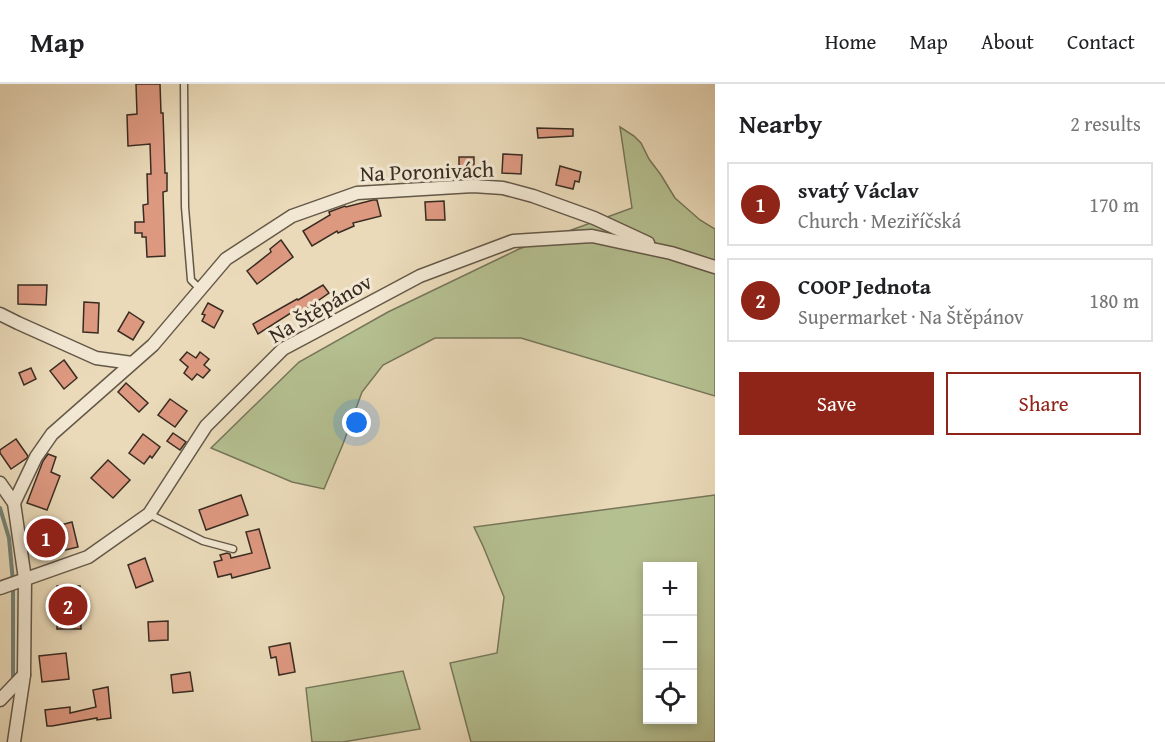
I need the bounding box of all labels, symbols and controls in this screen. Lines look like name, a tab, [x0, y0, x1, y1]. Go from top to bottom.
text: Map	[30, 21, 84, 62]
text: Home	[825, 26, 876, 57]
text: Map	[909, 26, 948, 57]
text: About	[981, 26, 1034, 57]
text: Contact	[1067, 26, 1135, 57]
text: Nearby	[739, 104, 822, 143]
text: 2 results	[1070, 109, 1141, 138]
street label: Na Poronivách	[359, 153, 495, 189]
text: svatý Václav	[798, 174, 919, 206]
text: 1	[755, 190, 766, 219]
text: 170 m	[1089, 190, 1139, 219]
text: Church · Meziříčská	[798, 206, 961, 235]
street label: Na Štěpánov	[262, 265, 378, 351]
text: COOP Jednota	[798, 270, 931, 302]
text: 2	[755, 286, 766, 315]
text: 180 m	[1089, 286, 1139, 315]
text: Supermarket · Na Štěpánov	[798, 302, 1024, 331]
button: Save	[739, 372, 934, 435]
button: Share	[946, 372, 1141, 435]
your location	[342, 408, 371, 437]
pin: 1	[26, 516, 66, 560]
map controls	[643, 562, 697, 724]
button: +	[643, 562, 697, 616]
pin: 2	[48, 584, 88, 628]
button: −	[643, 616, 697, 670]
button: locate	[643, 670, 697, 724]

